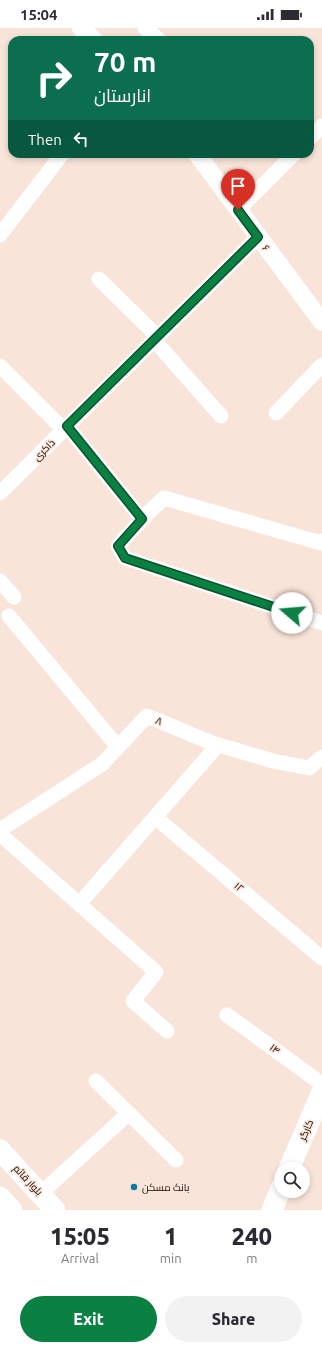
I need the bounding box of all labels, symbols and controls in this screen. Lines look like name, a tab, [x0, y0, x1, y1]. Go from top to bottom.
text: 15:04	[20, 6, 58, 23]
text: 70 m	[94, 46, 156, 77]
icon: right	[28, 52, 80, 104]
text: انارستان	[94, 85, 151, 105]
icon: left	[70, 128, 92, 150]
text: Then	[28, 131, 62, 148]
pin	[221, 169, 255, 210]
icon: arrive	[227, 175, 249, 197]
street label: ۶	[260, 243, 272, 253]
street label: ذاکری	[31, 437, 58, 464]
position arrow	[271, 592, 313, 634]
street label: ۸	[154, 715, 164, 727]
street label: ۱۲	[232, 880, 246, 894]
street label: ۱۴	[268, 1042, 282, 1057]
street label: کارگر	[296, 1118, 315, 1143]
map controls	[274, 1162, 310, 1198]
button: search	[274, 1162, 310, 1198]
street label: بلوار قائم	[10, 1163, 45, 1199]
marker: بانک مسکن	[129, 1182, 139, 1192]
place label: بانک مسکن	[142, 1182, 189, 1194]
text: 15:05	[50, 1223, 110, 1250]
text: 1	[164, 1223, 177, 1250]
text: 240	[232, 1223, 272, 1250]
text: Arrival	[61, 1251, 99, 1265]
text: min	[160, 1251, 182, 1265]
text: m	[246, 1251, 257, 1265]
button: Exit	[20, 1296, 157, 1342]
button: Share	[165, 1296, 302, 1342]

